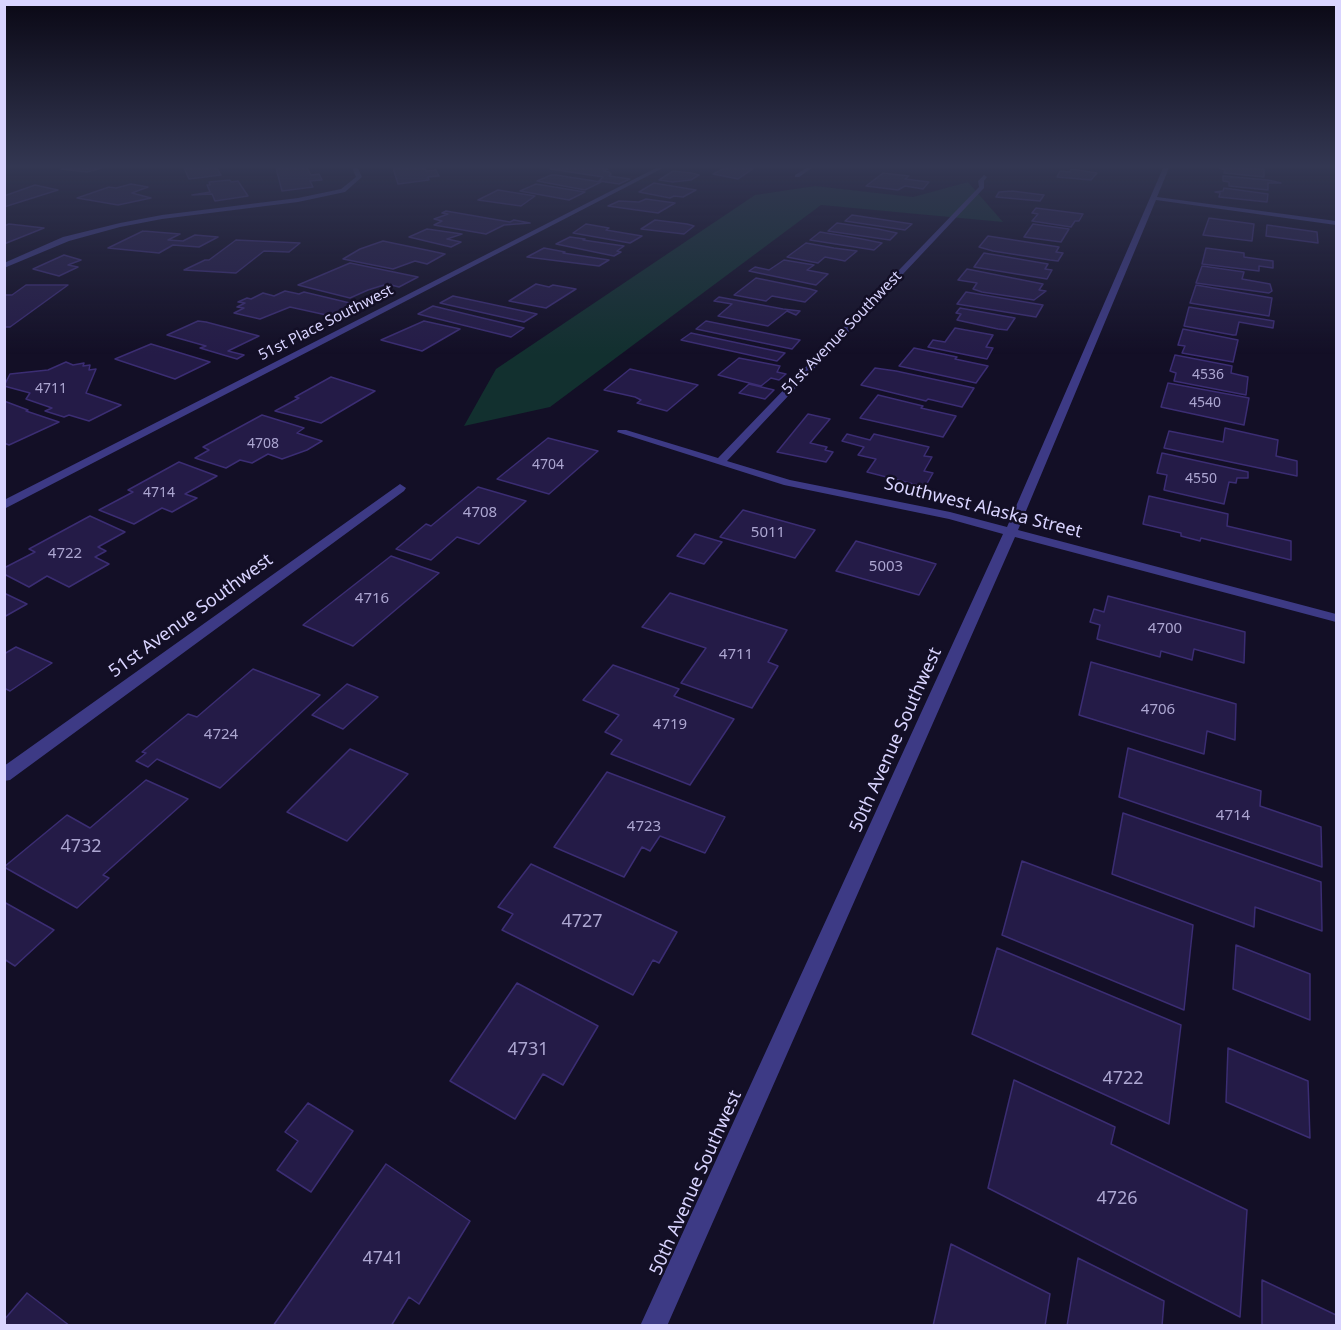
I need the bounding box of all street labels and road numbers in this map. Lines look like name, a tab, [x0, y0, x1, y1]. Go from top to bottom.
street label: 51st Avenue Southwest	[778, 268, 906, 398]
street label: 51st Place Southwest	[256, 281, 396, 365]
street label: Southwest Alaska Street	[882, 473, 1084, 543]
street label: 51st Avenue Southwest	[105, 549, 277, 683]
street label: 50th Avenue Southwest	[846, 644, 946, 836]
street label: 50th Avenue Southwest	[646, 1087, 746, 1279]

